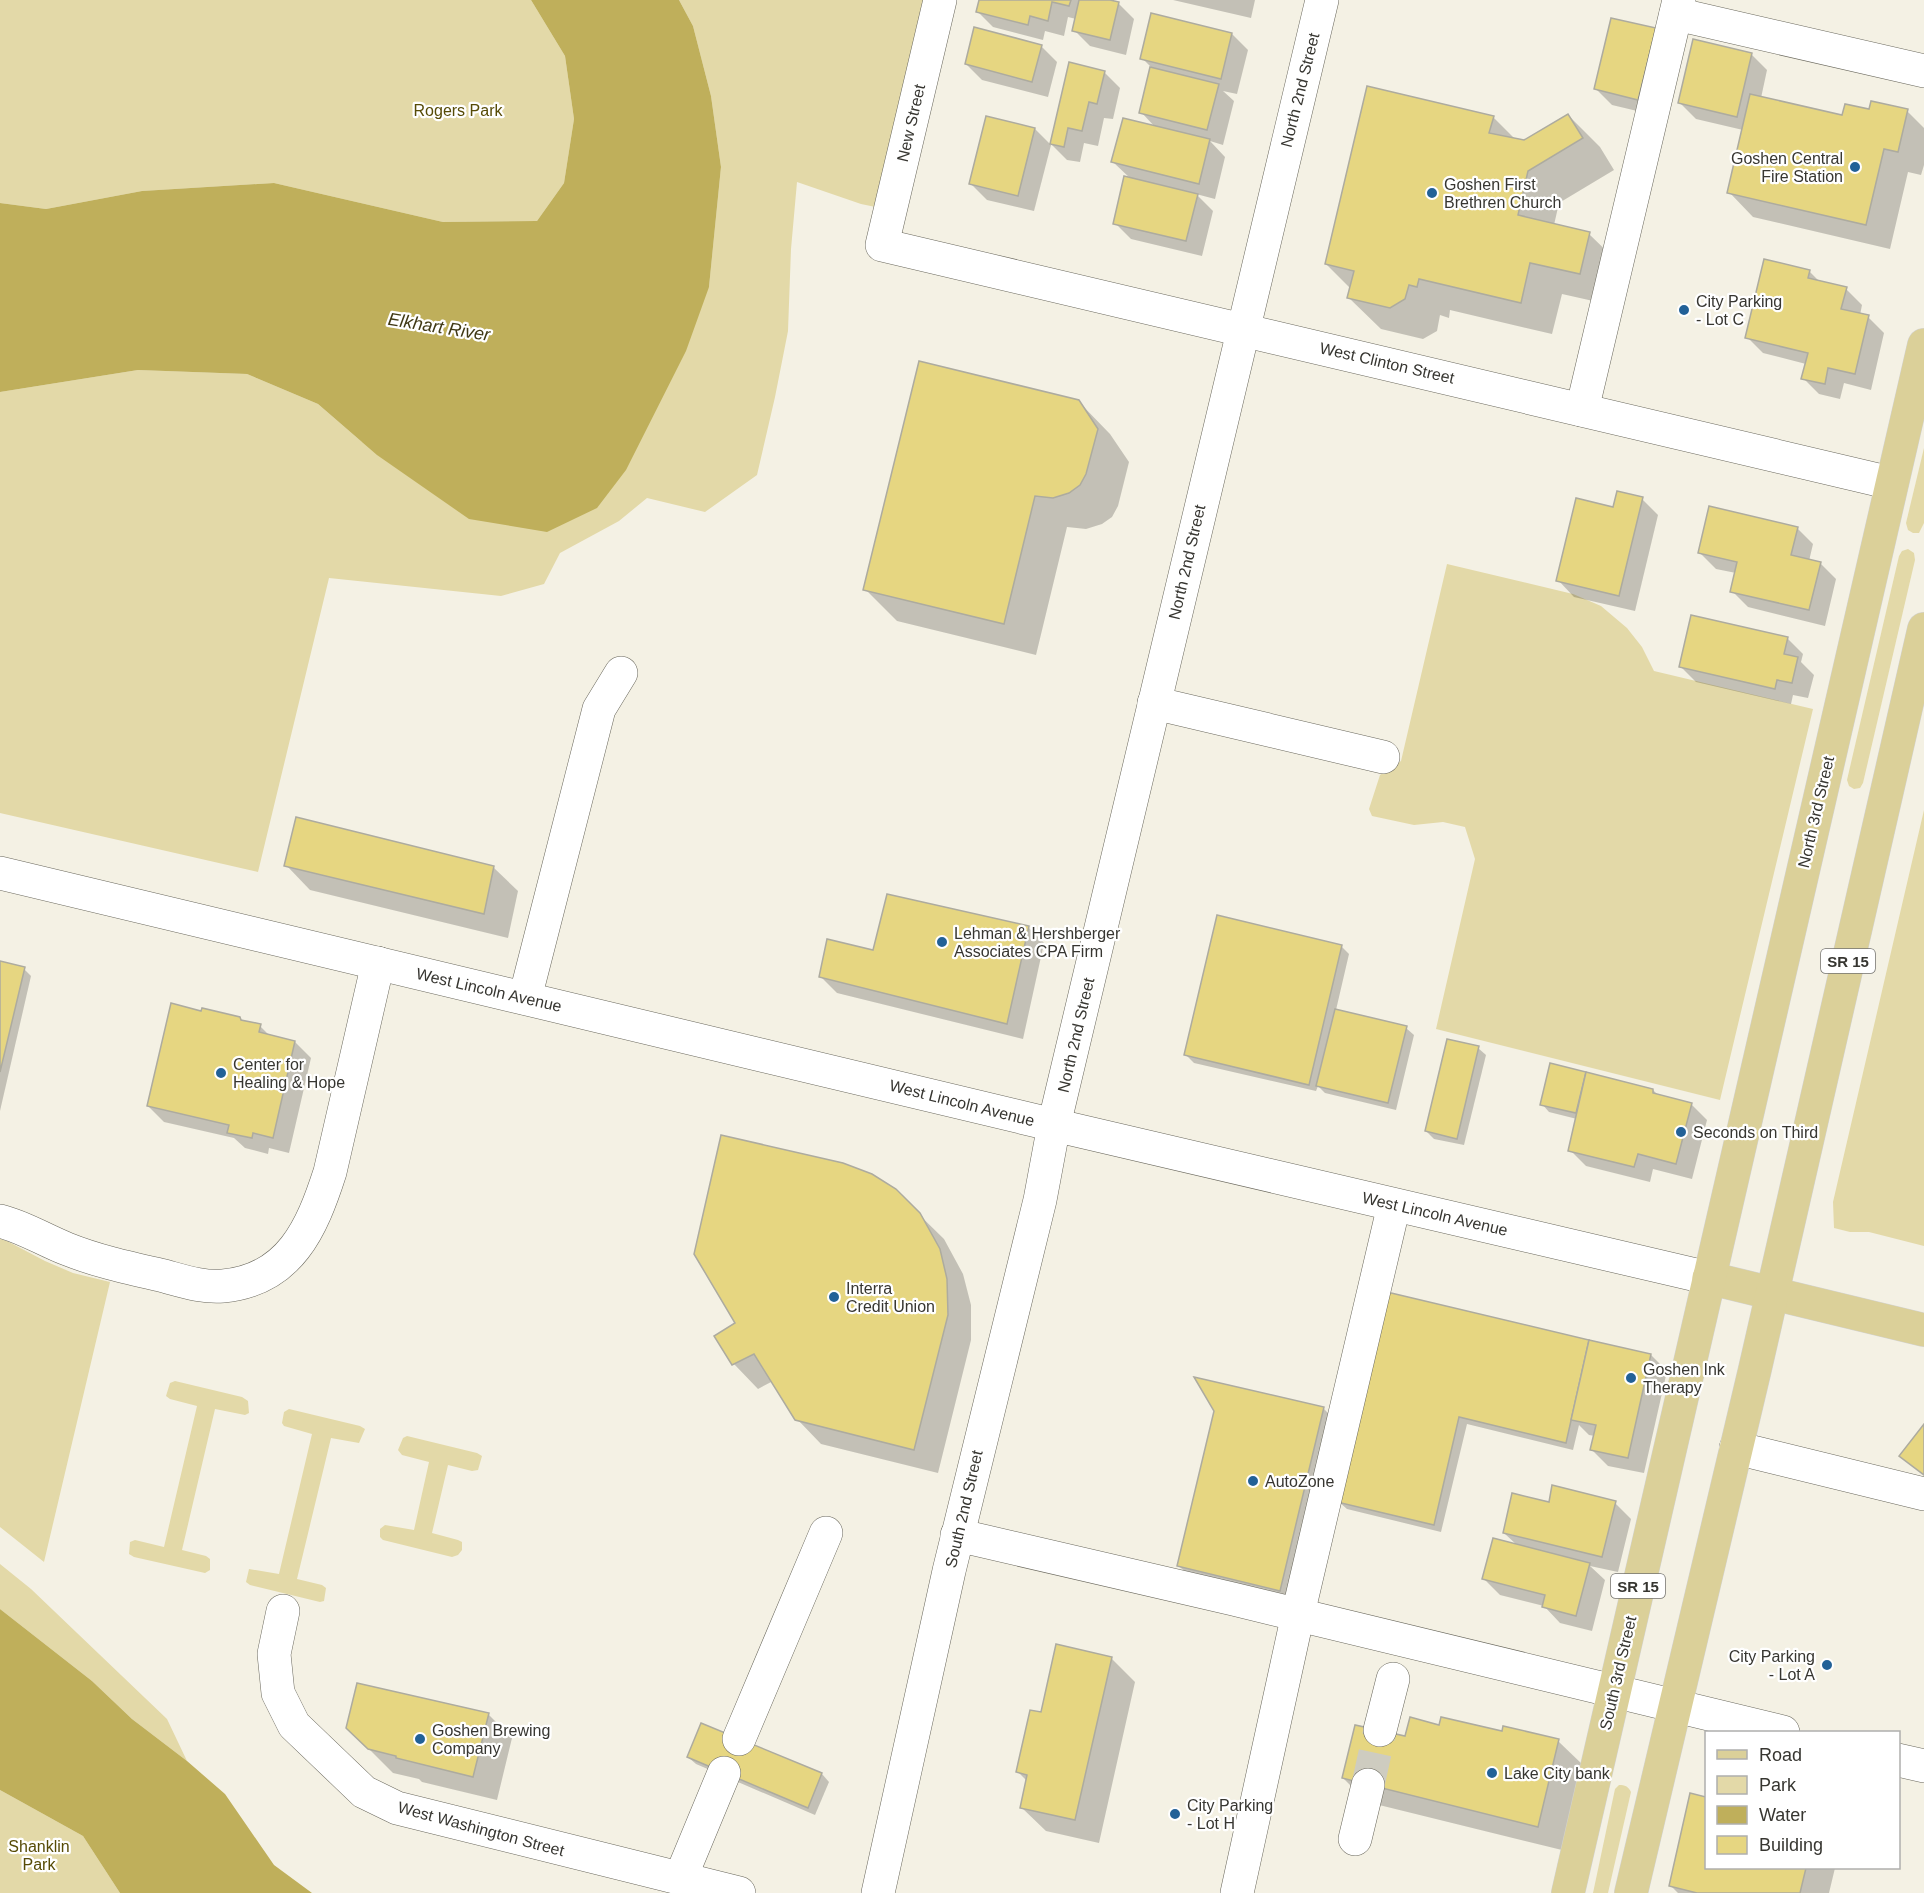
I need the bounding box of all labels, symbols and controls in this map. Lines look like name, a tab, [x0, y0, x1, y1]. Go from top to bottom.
street label: North 2nd Street	[1278, 30, 1323, 149]
street label: New Street	[894, 82, 928, 163]
park label: Rogers Park	[414, 102, 503, 119]
place label: Goshen Central Fire Station	[1731, 150, 1843, 185]
marker: Goshen Central Fire Station	[1848, 160, 1862, 174]
place label: Goshen First Brethren Church	[1444, 176, 1561, 211]
marker: Goshen First Brethren Church	[1425, 186, 1439, 200]
place label: City Parking - Lot C	[1696, 293, 1782, 328]
marker: City Parking - Lot C	[1677, 303, 1691, 317]
water label: Elkhart River	[387, 309, 492, 345]
street label: West Clinton Street	[1318, 339, 1456, 387]
street label: North 2nd Street	[1166, 502, 1209, 621]
street label: North 3rd Street	[1795, 754, 1837, 869]
place label: Lehman & Hershberger Associates CPA Firm	[954, 925, 1121, 960]
marker: Lehman & Hershberger Associates CPA Firm	[935, 935, 949, 949]
road number: SR 15	[1821, 949, 1875, 973]
street label: West Lincoln Avenue	[415, 965, 564, 1015]
street label: North 2nd Street	[1055, 975, 1098, 1094]
place label: Center for Healing & Hope	[233, 1056, 345, 1091]
marker: Center for Healing & Hope	[214, 1066, 228, 1080]
street label: West Lincoln Avenue	[888, 1077, 1036, 1129]
place label: Seconds on Third	[1693, 1124, 1818, 1141]
marker: Seconds on Third	[1674, 1125, 1688, 1139]
street label: West Lincoln Avenue	[1361, 1189, 1510, 1239]
place label: Interra Credit Union	[846, 1280, 935, 1315]
marker: Interra Credit Union	[827, 1290, 841, 1304]
place label: Goshen Ink Therapy	[1643, 1361, 1726, 1396]
marker: Goshen Ink Therapy	[1624, 1371, 1638, 1385]
street label: South 2nd Street	[942, 1448, 986, 1569]
place label: AutoZone	[1265, 1473, 1334, 1490]
marker: AutoZone	[1246, 1474, 1260, 1488]
road number: SR 15	[1611, 1574, 1665, 1598]
street label: South 3rd Street	[1597, 1614, 1640, 1732]
place label: City Parking - Lot A	[1729, 1648, 1815, 1683]
marker: City Parking - Lot A	[1820, 1658, 1834, 1672]
place label: Goshen Brewing Company	[432, 1722, 550, 1757]
legend	[1705, 1731, 1900, 1869]
marker: Goshen Brewing Company	[413, 1732, 427, 1746]
text: Road	[1759, 1745, 1802, 1765]
place label: Lake City bank	[1504, 1765, 1611, 1782]
marker: Lake City bank	[1485, 1766, 1499, 1780]
text: Park	[1759, 1775, 1797, 1795]
place label: City Parking - Lot H	[1187, 1797, 1273, 1832]
street label: West Washington Street	[396, 1799, 567, 1860]
text: Water	[1759, 1805, 1806, 1825]
marker: City Parking - Lot H	[1168, 1807, 1182, 1821]
text: Building	[1759, 1835, 1823, 1855]
park label: Shanklin Park	[8, 1838, 70, 1873]

